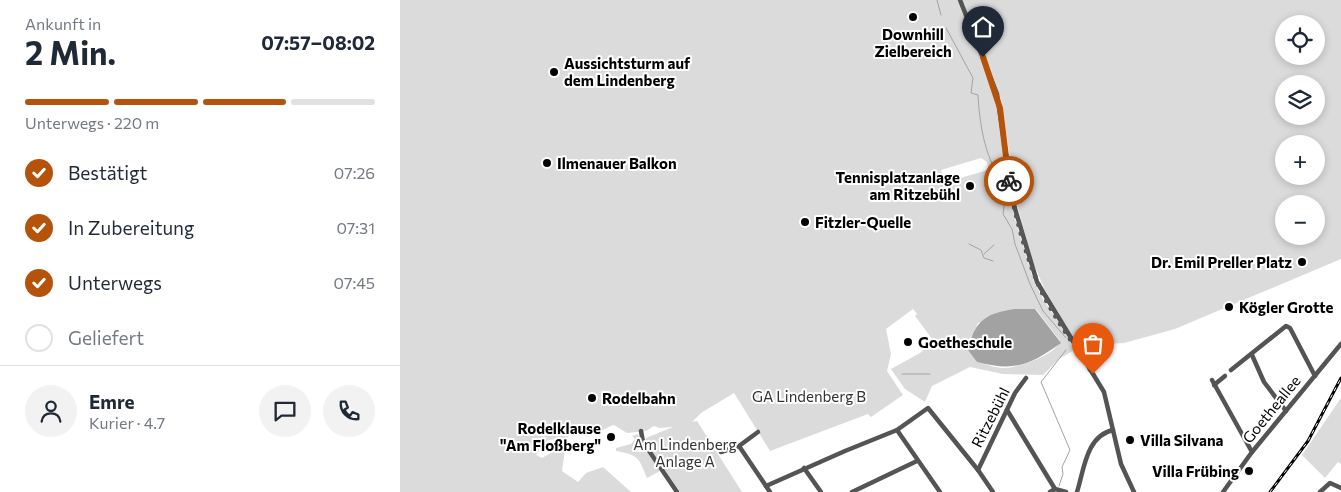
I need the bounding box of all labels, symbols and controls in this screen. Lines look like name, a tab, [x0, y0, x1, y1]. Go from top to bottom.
pin	[962, 6, 1004, 57]
marker: Downhill Zielbereich	[907, 11, 919, 23]
icon: home	[969, 13, 997, 41]
text: Ankunft in	[25, 14, 101, 33]
map controls	[1275, 15, 1325, 245]
button: locate	[1275, 15, 1325, 65]
place label: Downhill Zielbereich	[874, 25, 952, 60]
text: 07:57–08:02	[261, 31, 375, 54]
text: 2 Min.	[25, 32, 116, 72]
place label: Aussichtsturm auf dem Lindenberg	[564, 54, 691, 89]
marker: Aussichtsturm auf dem Lindenberg	[548, 66, 560, 78]
button: layers	[1275, 75, 1325, 125]
text: Unterwegs · 220 m	[25, 113, 159, 132]
button: +	[1275, 135, 1325, 185]
place label: Ilmenauer Balkon	[557, 154, 677, 172]
courier	[984, 156, 1034, 206]
marker: Ilmenauer Balkon	[541, 157, 553, 169]
icon: check	[25, 159, 53, 187]
text: Bestätigt	[68, 161, 147, 184]
text: 07:26	[334, 163, 375, 182]
icon: bike	[995, 167, 1023, 195]
place label: Tennisplatzanlage am Ritzebühl	[835, 168, 960, 203]
marker: Tennisplatzanlage am Ritzebühl	[964, 180, 976, 192]
button: −	[1275, 195, 1325, 245]
place label: Fitzler-Quelle	[815, 213, 911, 231]
icon: check	[25, 214, 53, 242]
text: In Zubereitung	[68, 216, 194, 239]
marker: Fitzler-Quelle	[799, 216, 811, 228]
text: 07:31	[336, 218, 375, 237]
place label: Dr. Emil Preller Platz	[1151, 253, 1292, 271]
marker: Dr. Emil Preller Platz	[1296, 256, 1308, 268]
icon: check	[25, 269, 53, 297]
text: Unterwegs	[68, 271, 162, 294]
text: 07:45	[334, 273, 375, 292]
place label: Kögler Grotte	[1239, 298, 1334, 316]
marker: Kögler Grotte	[1223, 301, 1235, 313]
pin	[1072, 323, 1114, 374]
text: Geliefert	[68, 326, 144, 349]
icon: bag	[1079, 330, 1107, 358]
place label: Goetheschule	[918, 333, 1012, 351]
marker: Goetheschule	[902, 336, 914, 348]
street label: Goetheallee	[1238, 372, 1304, 446]
street label: Ritzebühl	[967, 384, 1013, 450]
button: person	[25, 385, 77, 437]
button: chat	[259, 385, 311, 437]
button: phone	[323, 385, 375, 437]
park label: GA Lindenberg B	[752, 387, 866, 405]
place label: Rodelbahn	[602, 389, 676, 407]
text: Emre	[89, 390, 135, 413]
marker: Rodelbahn	[586, 392, 598, 404]
text: Kurier · 4.7	[89, 413, 165, 432]
place label: Rodelklause "Am Floßberg"	[500, 419, 601, 454]
marker: Rodelklause "Am Floßberg"	[605, 431, 617, 443]
place label: Villa Silvana	[1140, 431, 1224, 449]
marker: Villa Silvana	[1124, 434, 1136, 446]
park label: Am Lindenberg Anlage A	[633, 435, 737, 470]
place label: Villa Frübing	[1152, 462, 1239, 480]
marker: Villa Frübing	[1243, 465, 1255, 477]

